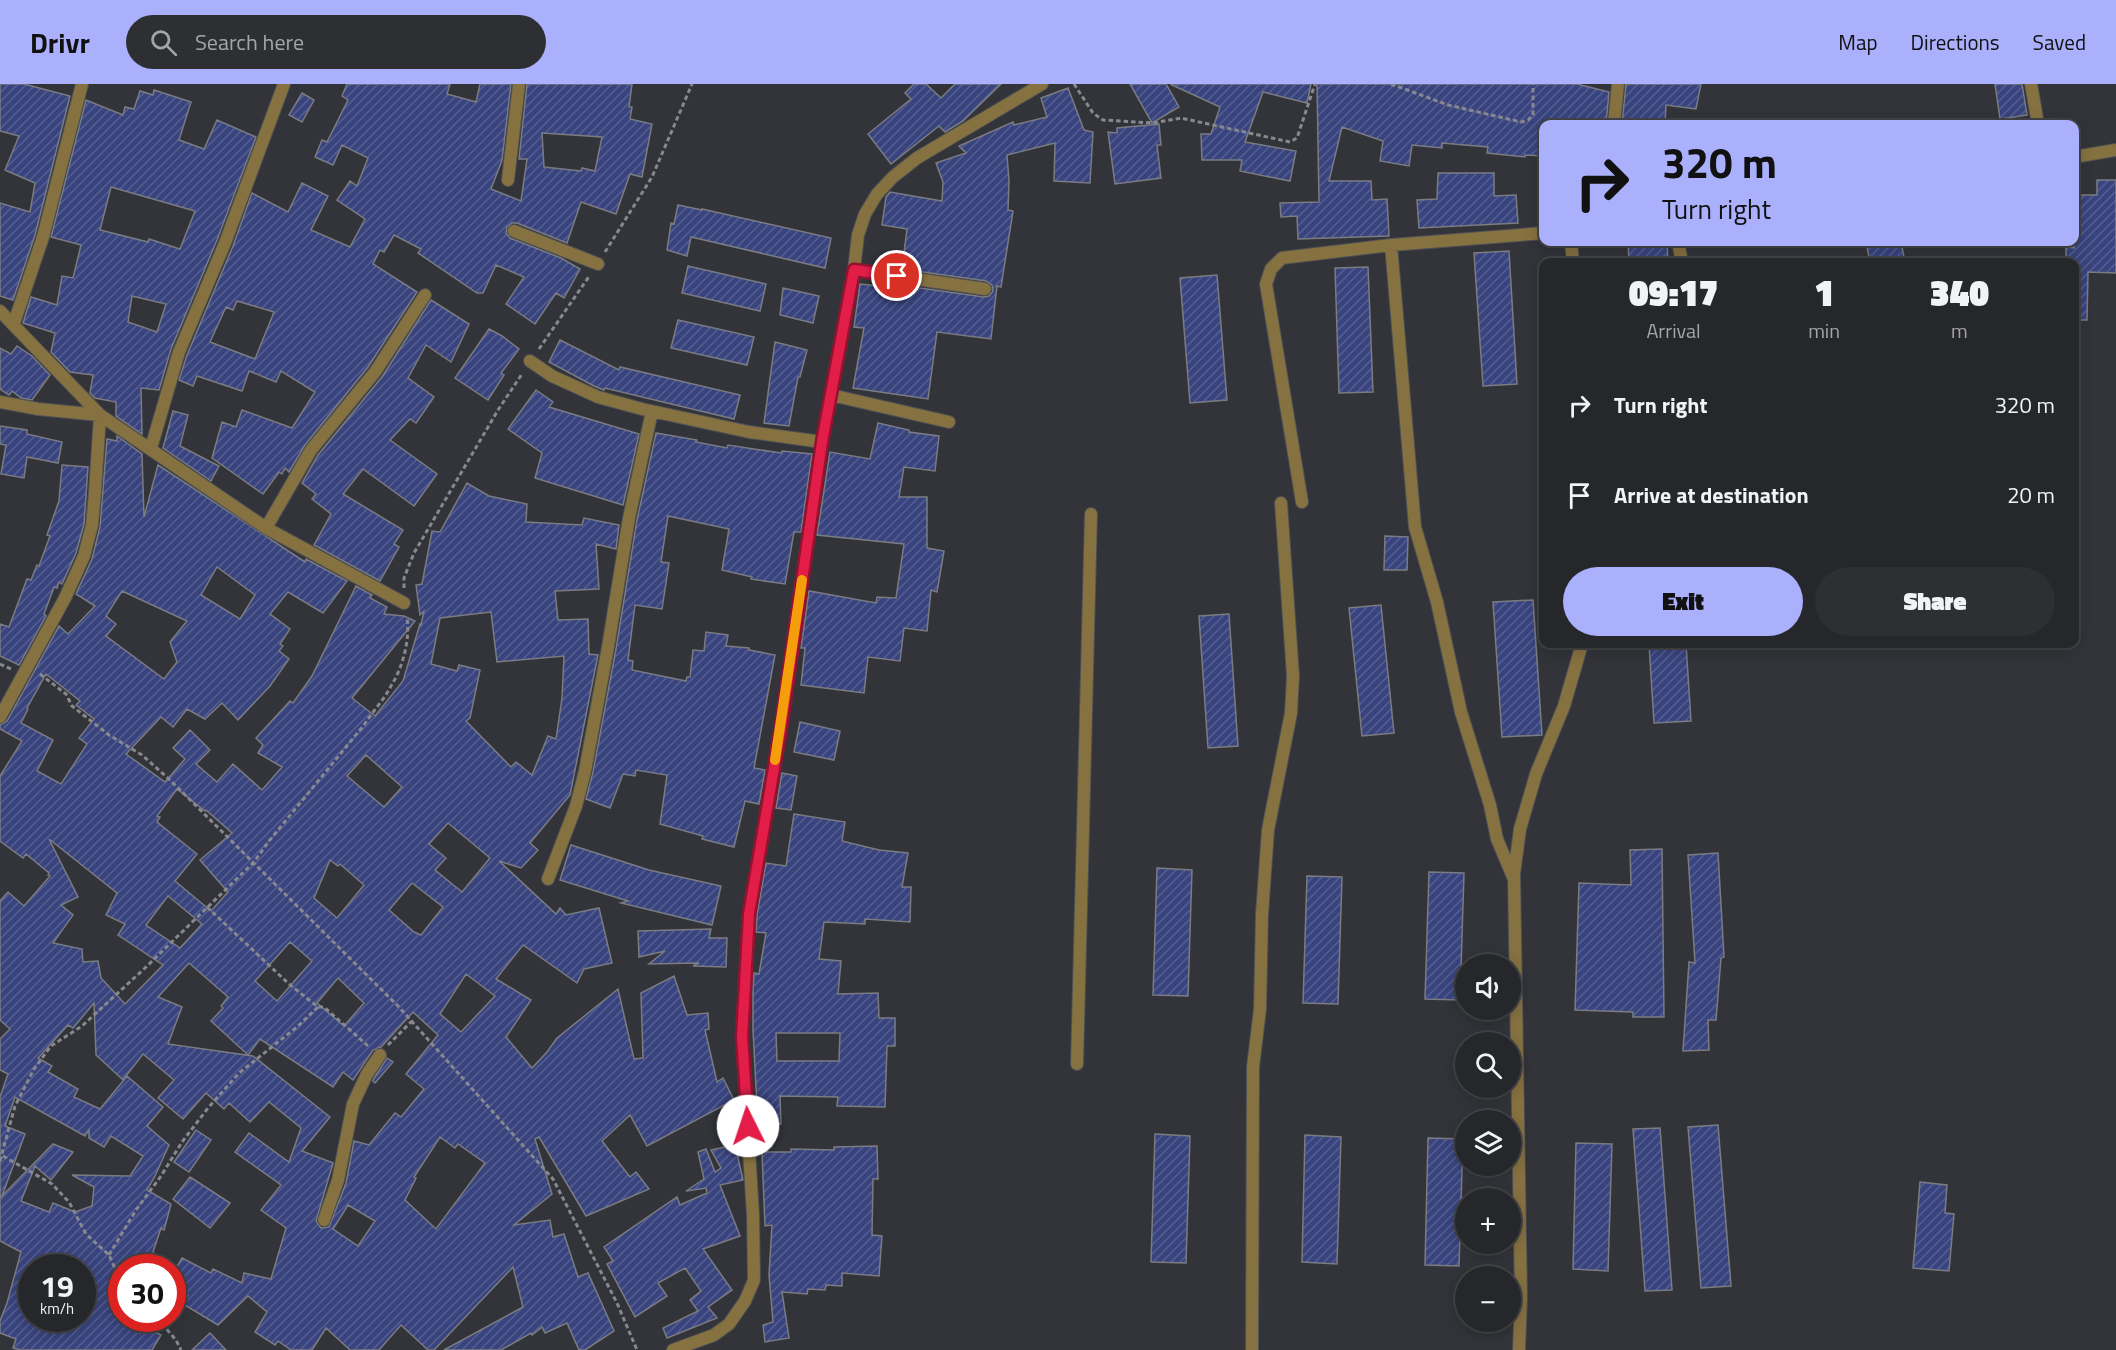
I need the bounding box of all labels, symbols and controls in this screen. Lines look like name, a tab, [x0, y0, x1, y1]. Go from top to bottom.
search box	[126, 15, 546, 69]
text: Drivr	[30, 21, 90, 64]
text: Search here	[195, 25, 304, 59]
icon: search	[147, 26, 180, 59]
text: Map	[1838, 26, 1878, 58]
text: Directions	[1911, 26, 2000, 58]
text: Saved	[2033, 26, 2086, 58]
text: 320 m	[1662, 130, 1777, 194]
icon: right	[1563, 144, 1641, 222]
text: Turn right	[1662, 188, 1771, 229]
pin	[871, 250, 922, 301]
icon: arrive	[880, 259, 913, 292]
text: 09:17	[1629, 265, 1718, 320]
text: 1	[1814, 265, 1834, 320]
text: 340	[1930, 265, 1989, 320]
text: Arrival	[1646, 315, 1701, 346]
text: min	[1808, 315, 1840, 346]
text: m	[1951, 315, 1968, 346]
text: Turn right	[1614, 388, 1708, 422]
text: 320 m	[1995, 388, 2055, 422]
icon: right	[1563, 389, 1596, 422]
text: Arrive at destination	[1614, 478, 1809, 512]
text: 20 m	[2007, 478, 2055, 512]
icon: arrive	[1563, 479, 1596, 512]
button: Exit	[1563, 567, 1803, 636]
button: Share	[1815, 567, 2055, 636]
map controls	[1455, 954, 1521, 1332]
button: sound	[1455, 954, 1521, 1020]
button: search	[1455, 1032, 1521, 1098]
position arrow	[716, 1094, 780, 1158]
button: layers	[1455, 1110, 1521, 1176]
button: +	[1455, 1188, 1521, 1254]
speed limit sign: 30	[108, 1254, 186, 1332]
text: 19	[40, 1263, 74, 1309]
button: −	[1455, 1266, 1521, 1332]
text: km/h	[40, 1297, 74, 1320]

